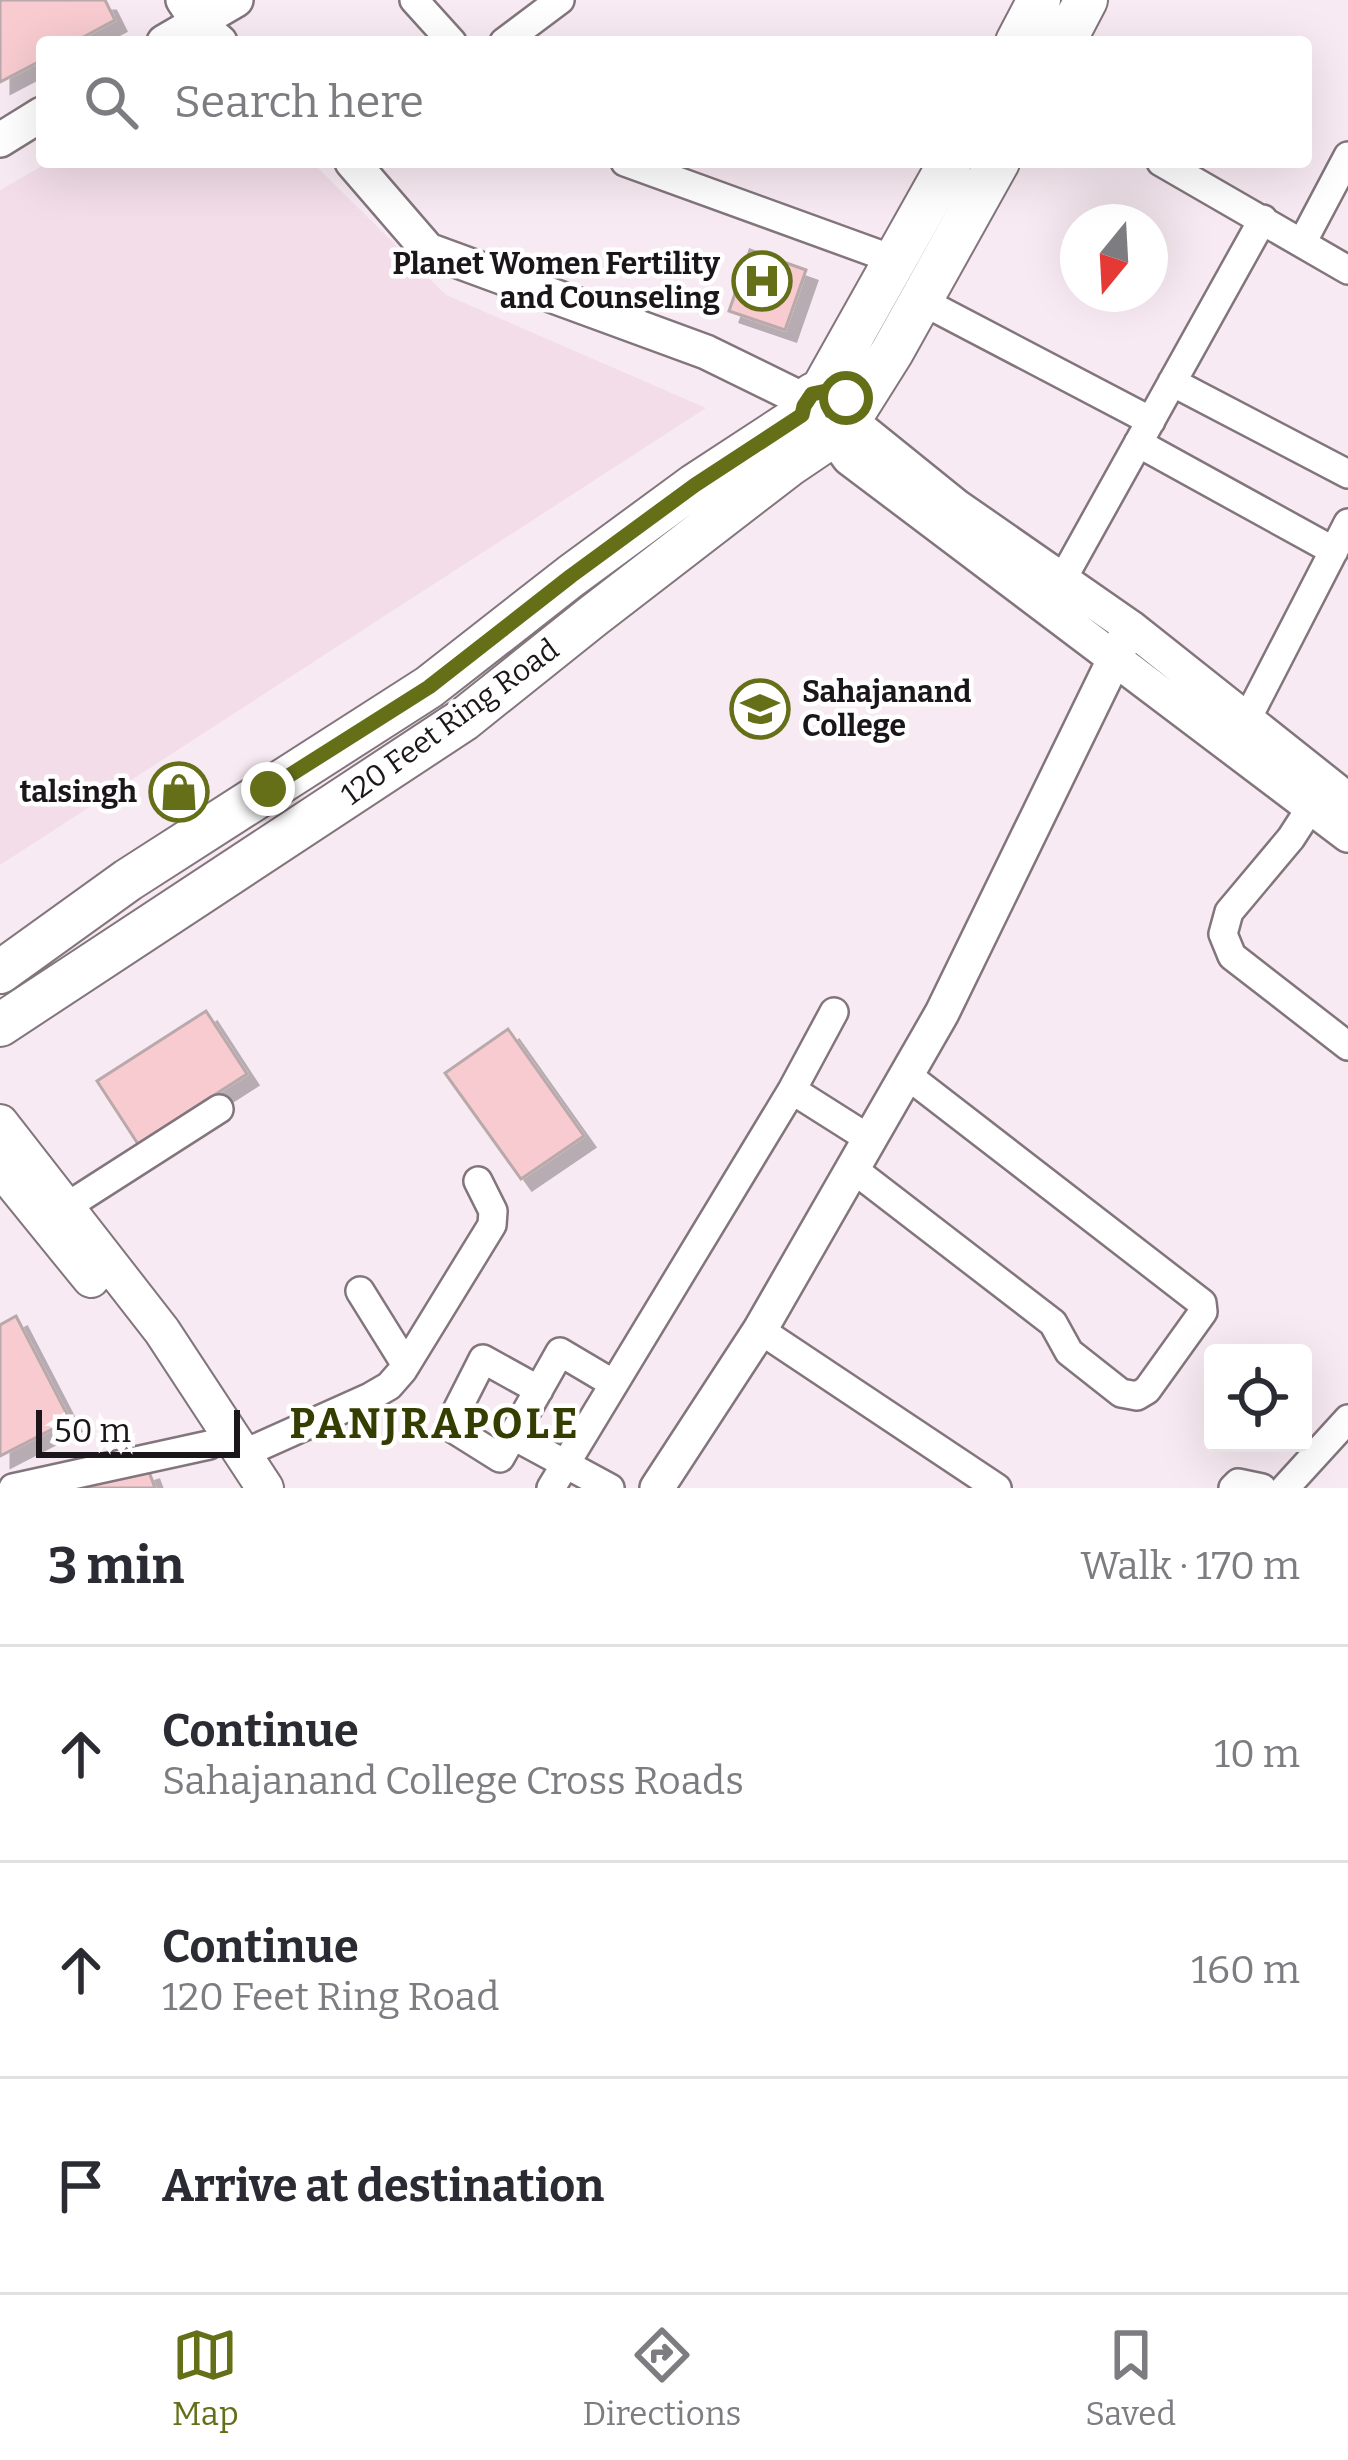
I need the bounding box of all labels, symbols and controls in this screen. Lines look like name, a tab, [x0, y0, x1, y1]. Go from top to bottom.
search box	[36, 36, 1312, 168]
icon: search	[78, 69, 144, 135]
text: Search here	[174, 75, 424, 129]
north arrow	[1060, 204, 1168, 312]
place label: Planet Women Fertility and Counseling	[392, 246, 720, 316]
hospital icon: Planet Women Fertility and Counseling	[731, 250, 793, 312]
route start	[819, 371, 873, 425]
street label: 120 Feet Ring Road	[334, 631, 566, 813]
place label: Sahajanand College	[802, 674, 971, 744]
school or university icon: Sahajanand College	[729, 678, 791, 740]
shop icon: talsingh	[148, 761, 210, 823]
route end	[241, 762, 295, 816]
place label: talsingh	[20, 774, 137, 810]
map controls	[1204, 1344, 1312, 1452]
button: locate	[1204, 1344, 1312, 1452]
district label: PANJRAPOLE	[290, 1399, 580, 1449]
scale bar	[36, 1404, 240, 1457]
text: 50 m	[54, 1411, 131, 1451]
text: 3 min	[48, 1535, 184, 1597]
text: Walk · 170 m	[1081, 1543, 1300, 1589]
text: Continue	[162, 1704, 359, 1758]
icon: ahead	[48, 1721, 114, 1787]
text: 10 m	[1214, 1731, 1300, 1777]
text: Sahajanand College Cross Roads	[162, 1758, 744, 1804]
text: Continue	[162, 1920, 359, 1974]
icon: ahead	[48, 1937, 114, 2003]
text: 160 m	[1191, 1947, 1300, 1993]
text: 120 Feet Ring Road	[162, 1974, 499, 2020]
icon: arrive	[48, 2153, 114, 2219]
text: Arrive at destination	[162, 2159, 604, 2213]
tab: Map	[172, 2322, 239, 2434]
tab: Directions	[583, 2322, 741, 2434]
tab: Saved	[1085, 2322, 1176, 2434]

